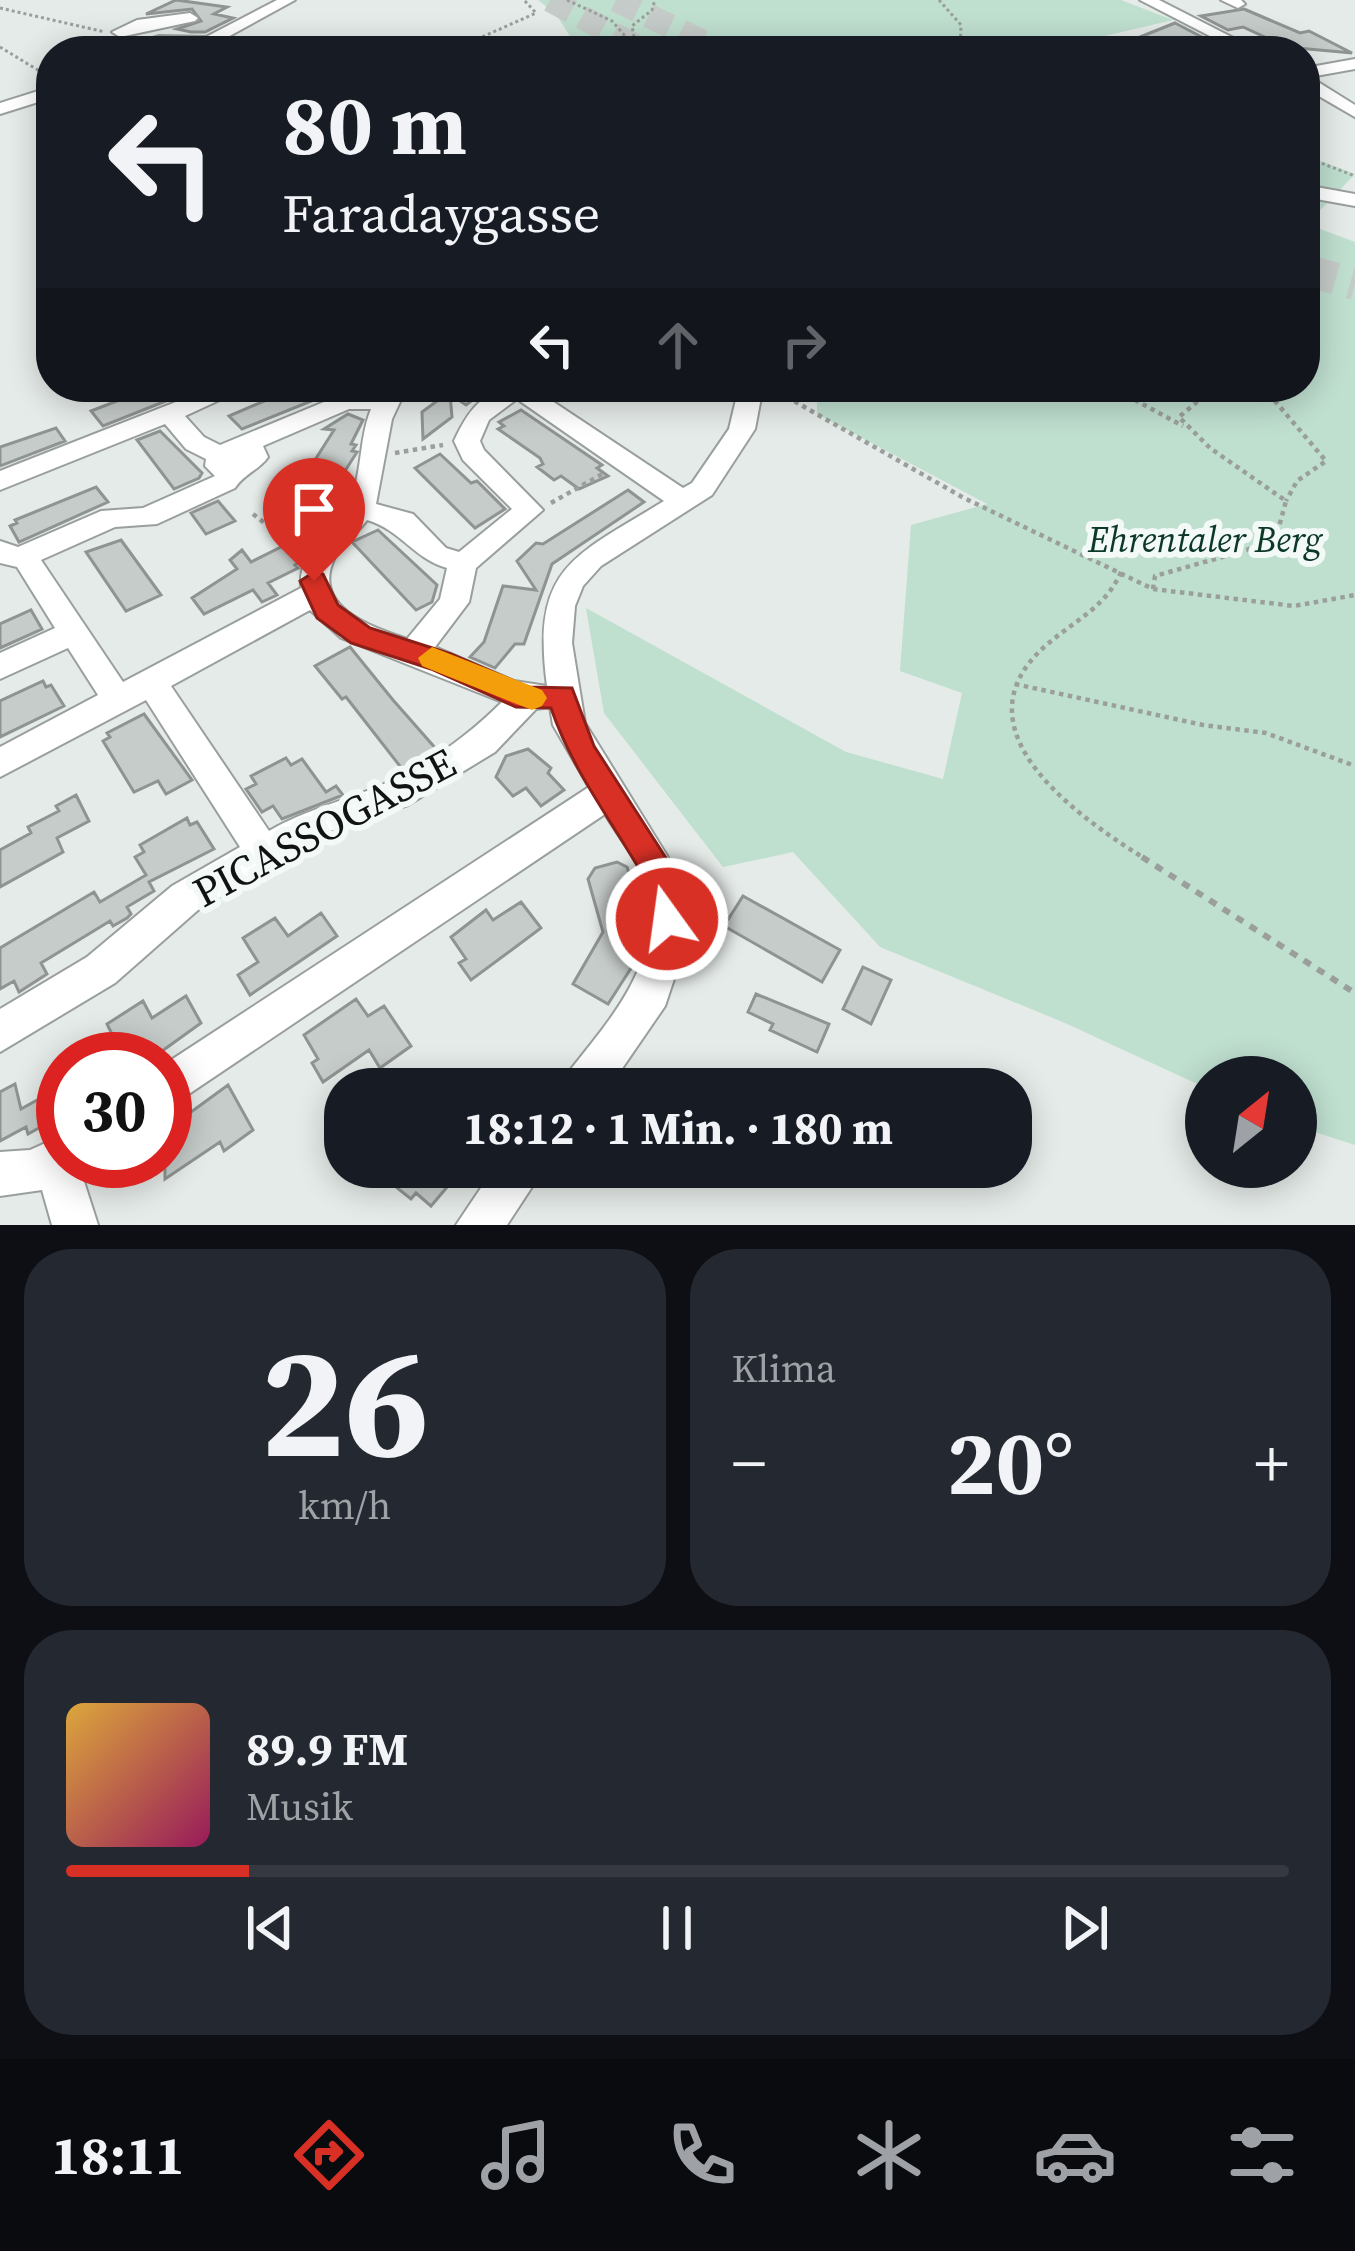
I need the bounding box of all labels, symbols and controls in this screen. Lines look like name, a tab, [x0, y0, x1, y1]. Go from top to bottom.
text: 80 m	[282, 67, 467, 182]
icon: left	[84, 84, 240, 240]
text: Faradaygasse	[282, 176, 600, 250]
icon: left	[519, 312, 585, 378]
icon: ahead	[645, 312, 711, 378]
icon: right	[771, 312, 837, 378]
pin	[263, 458, 365, 581]
icon: arrive	[281, 476, 347, 542]
park label: Ehrentaler Berg	[1087, 515, 1324, 564]
street label: PICASSOGASSE	[183, 733, 465, 921]
position arrow	[604, 856, 730, 982]
speed limit sign: 30	[36, 1032, 192, 1188]
north arrow	[1185, 1056, 1317, 1188]
map controls	[1185, 1056, 1317, 1188]
text: 18:12 · 1 Min. · 180 m	[463, 1097, 893, 1159]
text: 26	[260, 1294, 429, 1508]
text: Klima	[732, 1342, 836, 1395]
text: 20°	[947, 1401, 1074, 1524]
text: −	[732, 1418, 766, 1508]
text: +	[1254, 1418, 1289, 1508]
text: km/h	[298, 1479, 391, 1532]
text: 89.9 FM	[246, 1718, 408, 1780]
text: Musik	[246, 1780, 353, 1833]
icon: previous	[237, 1895, 303, 1961]
icon: pause	[644, 1895, 710, 1961]
icon: next	[1052, 1895, 1118, 1961]
icon: directions	[287, 2113, 371, 2197]
icon: music	[474, 2113, 558, 2197]
icon: phone	[660, 2113, 744, 2197]
icon: climate	[847, 2113, 931, 2197]
icon: car	[1033, 2113, 1117, 2197]
icon: filters	[1220, 2113, 1304, 2197]
text: 18:11	[51, 2118, 185, 2192]

